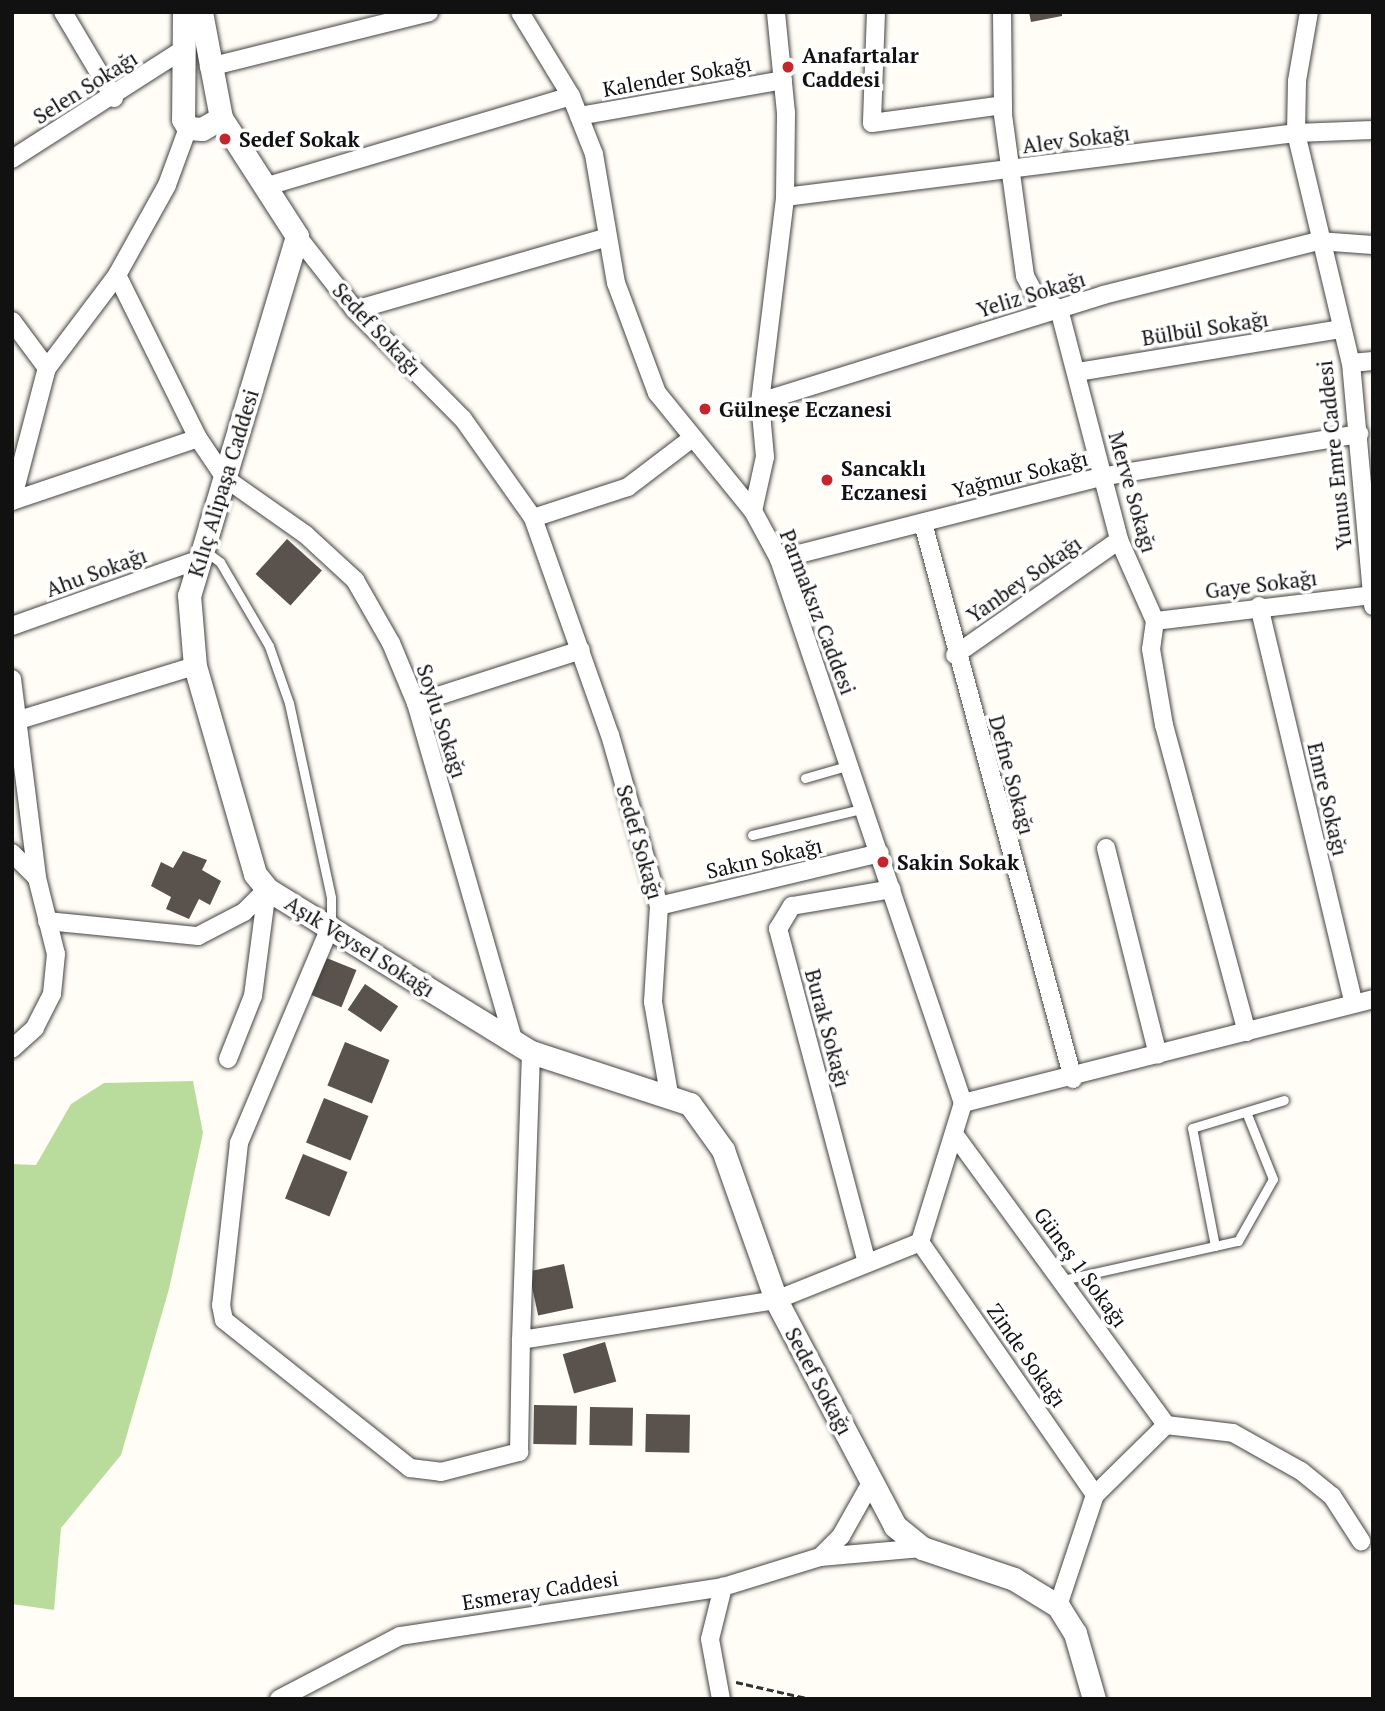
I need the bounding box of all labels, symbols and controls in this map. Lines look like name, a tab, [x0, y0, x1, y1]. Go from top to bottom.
place label: Anafartalar Caddesi	[802, 42, 919, 92]
street label: Selen Sokağı	[28, 45, 142, 129]
street label: Kalender Sokağı	[601, 51, 753, 101]
marker: Anafartalar Caddesi	[780, 59, 796, 75]
street label: Alev Sokağı	[1021, 120, 1131, 158]
place label: Sedef Sokak	[239, 126, 360, 152]
marker: Sedef Sokak	[217, 131, 233, 147]
street label: Yeliz Sokağı	[974, 266, 1088, 322]
street label: Sedef Sokağı	[328, 277, 426, 381]
street label: Bülbül Sokağı	[1140, 306, 1270, 350]
street label: Yunus Emre Caddesi	[1312, 359, 1356, 551]
street label: Kılıç Alipaşa Caddesi	[182, 386, 264, 580]
place label: Gülneşe Eczanesi	[719, 396, 892, 422]
marker: Gülneşe Eczanesi	[697, 401, 713, 417]
street label: Merve Sokağı	[1104, 429, 1162, 555]
street label: Yağmur Sokağı	[950, 445, 1090, 503]
place label: Sancaklı Eczanesi	[841, 455, 927, 505]
marker: Sancaklı Eczanesi	[819, 472, 835, 488]
street label: Parmaksız Caddesi	[775, 526, 861, 698]
street label: Yanbey Sokağı	[962, 530, 1086, 628]
street label: Ahu Sokağı	[42, 542, 150, 602]
street label: Gaye Sokağı	[1204, 565, 1318, 603]
street label: Soylu Sokağı	[412, 661, 472, 781]
street label: Defne Sokağı	[984, 713, 1040, 837]
street label: Emre Sokağı	[1303, 740, 1353, 858]
street label: Sedef Sokağı	[612, 782, 668, 902]
street label: Sakın Sokağı	[704, 832, 824, 884]
place label: Sakin Sokak	[897, 849, 1019, 875]
marker: Sakin Sokak	[875, 854, 891, 870]
street label: Aşık Veysel Sokağı	[280, 890, 440, 1002]
street label: Burak Sokağı	[800, 966, 856, 1090]
street label: Güneş 1 Sokağı	[1029, 1202, 1133, 1332]
street label: Zinde Sokağı	[982, 1298, 1072, 1412]
street label: Sedef Sokağı	[780, 1323, 858, 1439]
street label: Esmeray Caddesi	[460, 1565, 620, 1615]

